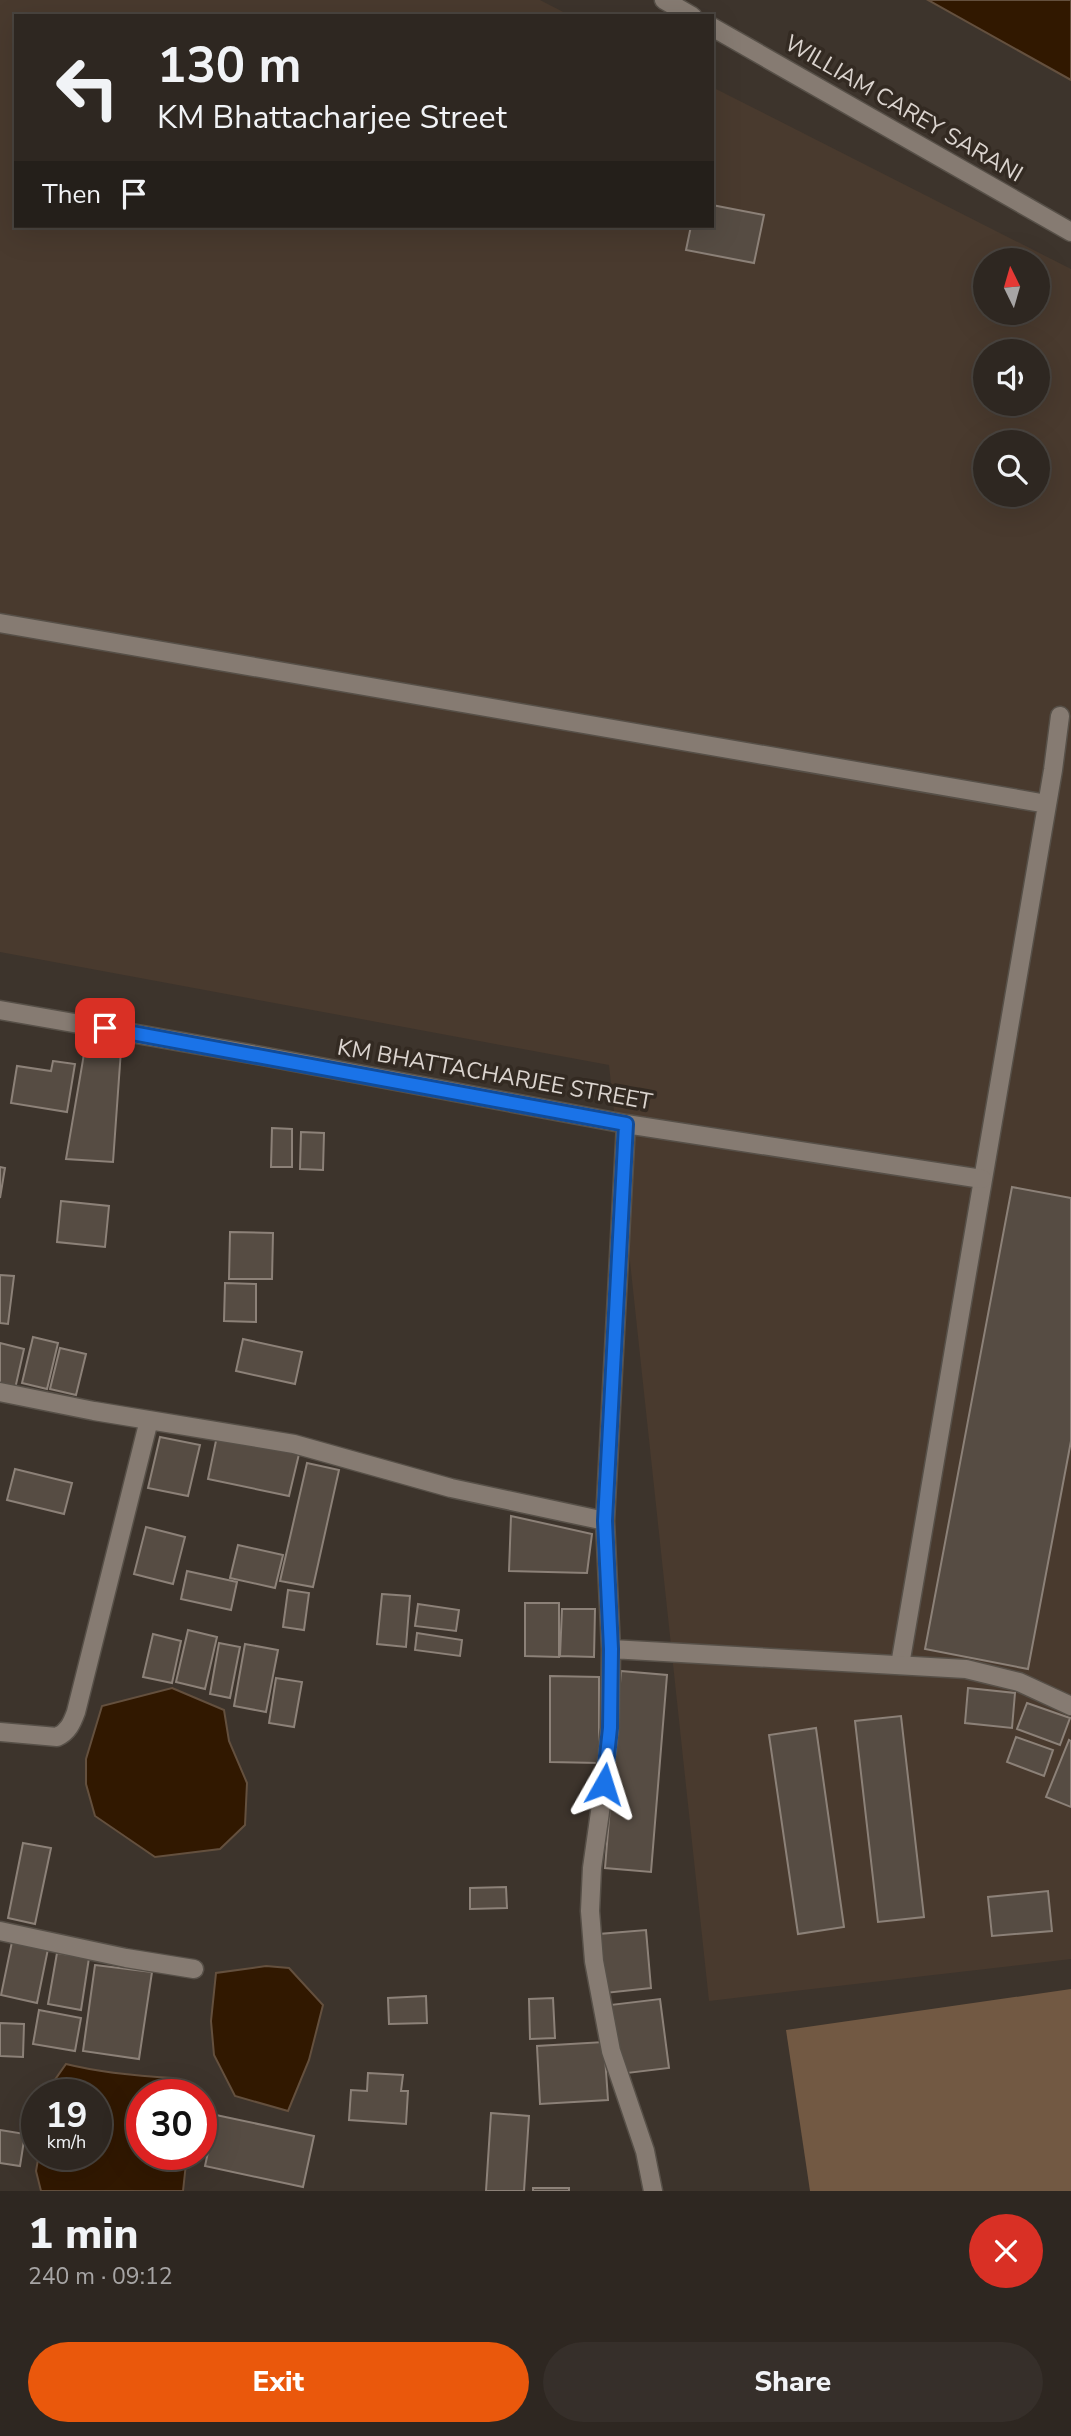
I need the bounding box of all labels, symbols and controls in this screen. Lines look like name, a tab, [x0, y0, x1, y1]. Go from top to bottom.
street label: WILLIAM CAREY SARANI	[779, 27, 1029, 189]
text: 130 m	[157, 32, 301, 99]
icon: left	[42, 42, 133, 133]
text: KM Bhattacharjee Street	[157, 96, 507, 139]
icon: arrive	[115, 175, 153, 213]
text: Then	[42, 177, 101, 212]
north arrow	[973, 248, 1050, 326]
map controls	[973, 248, 1050, 507]
button: sound	[973, 339, 1050, 416]
button: search	[973, 430, 1050, 507]
pin	[75, 998, 135, 1058]
icon: arrive	[86, 1009, 124, 1047]
street label: KM BHATTACHARJEE STREET	[335, 1031, 655, 1118]
position arrow	[567, 1747, 641, 1821]
speed limit sign: 30	[126, 2079, 217, 2170]
text: 19	[45, 2092, 88, 2139]
text: km/h	[47, 2130, 86, 2154]
text: 1 min	[28, 2206, 138, 2263]
button: close	[969, 2214, 1043, 2288]
text: 240 m · 09:12	[28, 2261, 173, 2292]
button: Exit	[28, 2342, 529, 2422]
button: Share	[543, 2342, 1043, 2422]

